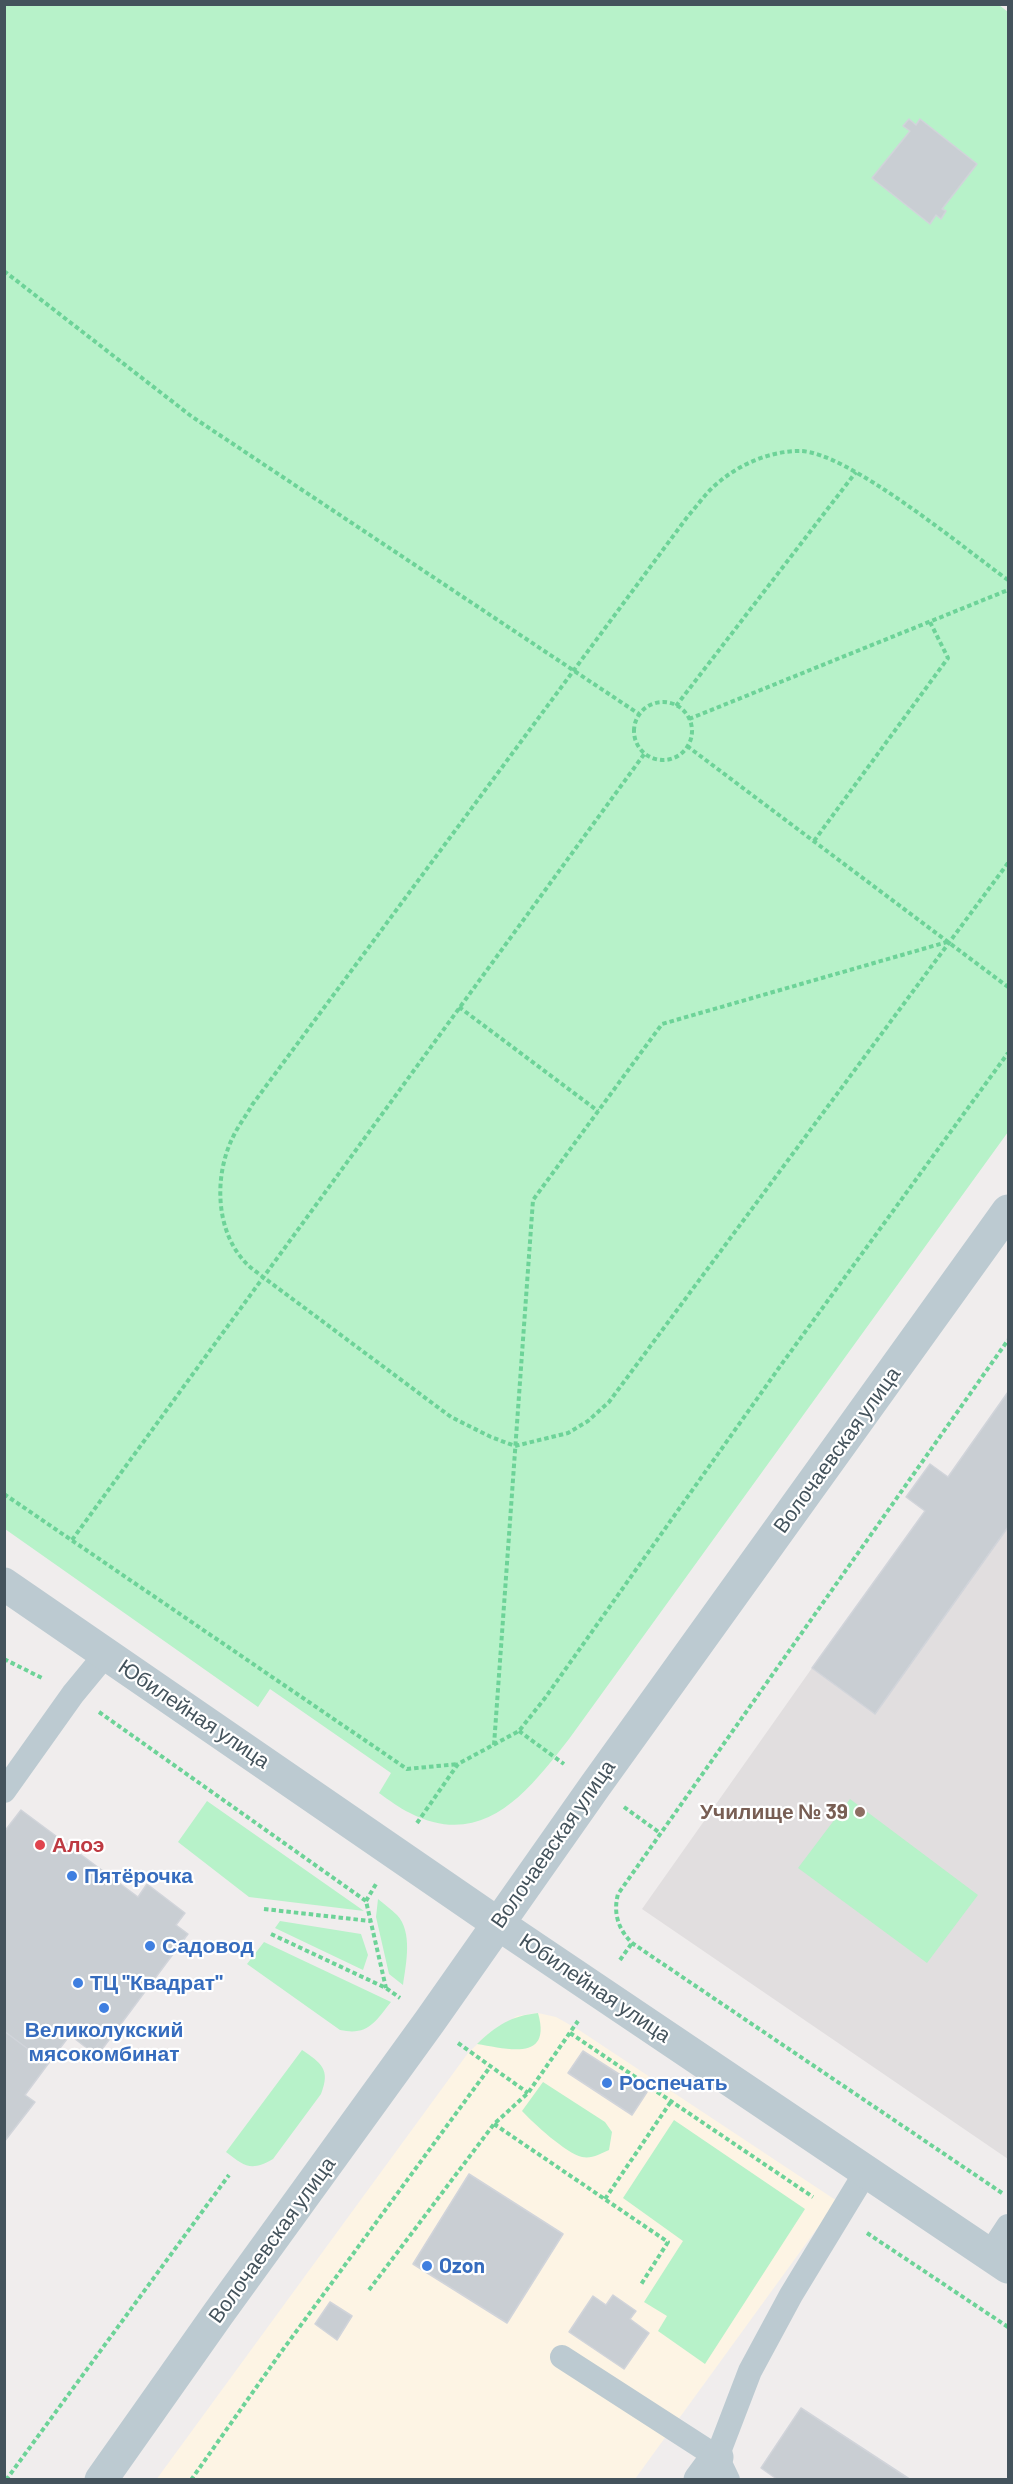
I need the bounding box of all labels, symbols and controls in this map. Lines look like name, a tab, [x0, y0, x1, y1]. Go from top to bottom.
street label: Волочаевская улица	[768, 1362, 906, 1538]
street label: Юбилейная улица	[113, 1654, 275, 1774]
street label: Волочаевская улица	[486, 1755, 620, 1933]
place label: Училище № 39	[700, 1799, 848, 1825]
marker: Училище № 39	[853, 1805, 867, 1819]
place label: Алоэ	[52, 1832, 104, 1858]
marker: Алоэ	[33, 1838, 47, 1852]
place label: Пятёрочка	[84, 1863, 193, 1889]
marker: Пятёрочка	[65, 1869, 79, 1883]
street label: Юбилейная улица	[514, 1928, 676, 2048]
place label: Садовод	[162, 1933, 254, 1959]
marker: Садовод	[143, 1939, 157, 1953]
place label: ТЦ "Квадрат"	[90, 1970, 223, 1996]
marker: ТЦ "Квадрат"	[71, 1976, 85, 1990]
marker: Великолукский мясокомбинат	[97, 2001, 111, 2015]
place label: Великолукский мясокомбинат	[25, 2017, 183, 2067]
place label: Роспечать	[619, 2070, 728, 2096]
marker: Роспечать	[600, 2076, 614, 2090]
street label: Волочаевская улица	[203, 2152, 341, 2328]
place label: Ozon	[439, 2253, 485, 2279]
marker: Ozon	[420, 2259, 434, 2273]

